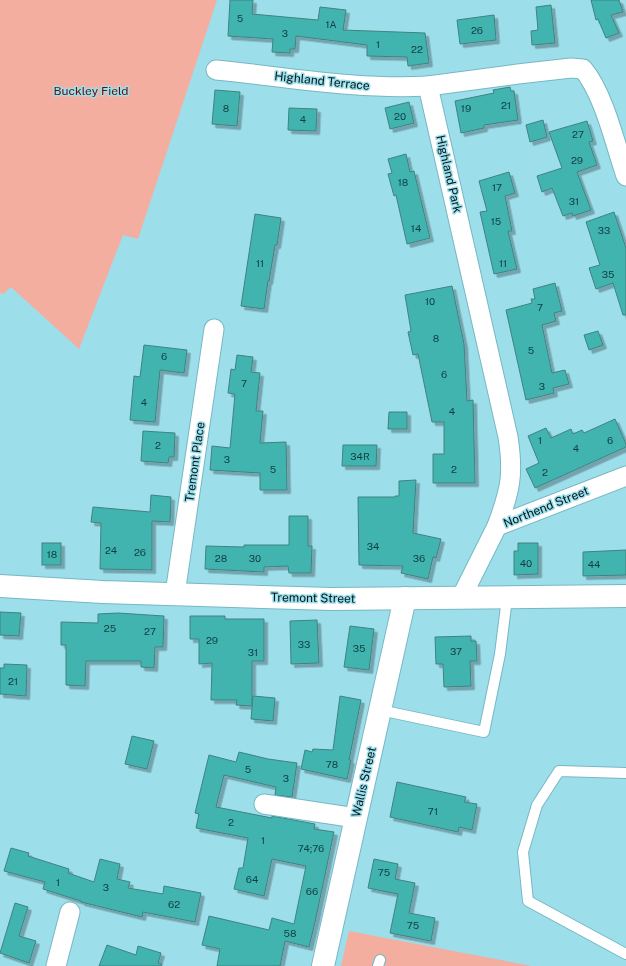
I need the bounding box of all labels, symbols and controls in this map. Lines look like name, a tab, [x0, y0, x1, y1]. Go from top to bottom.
house number: 5	[237, 12, 243, 24]
house number: 1A	[325, 18, 337, 30]
house number: 26	[471, 24, 483, 36]
house number: 3	[282, 27, 288, 39]
house number: 1	[376, 38, 380, 50]
house number: 22	[411, 43, 423, 55]
street label: Highland Terrace	[274, 69, 371, 93]
park label: Buckley Field	[54, 84, 128, 98]
house number: 21	[501, 99, 511, 111]
house number: 8	[223, 102, 229, 114]
house number: 19	[461, 102, 471, 114]
house number: 20	[394, 110, 406, 122]
house number: 4	[300, 113, 306, 125]
house number: 27	[572, 128, 584, 140]
street label: Highland Park	[433, 134, 465, 214]
house number: 29	[571, 154, 583, 166]
house number: 18	[398, 176, 408, 188]
house number: 17	[492, 181, 502, 193]
house number: 31	[569, 195, 579, 207]
house number: 15	[491, 215, 501, 227]
house number: 14	[411, 222, 421, 234]
house number: 33	[598, 224, 610, 236]
house number: 11	[256, 257, 264, 269]
house number: 11	[499, 257, 507, 269]
house number: 35	[602, 268, 614, 280]
house number: 10	[425, 295, 435, 307]
house number: 7	[537, 301, 543, 313]
house number: 8	[433, 332, 439, 344]
house number: 5	[528, 344, 534, 356]
house number: 6	[161, 350, 167, 362]
house number: 6	[441, 368, 447, 380]
house number: 7	[241, 377, 247, 389]
house number: 3	[539, 380, 545, 392]
house number: 4	[141, 396, 147, 408]
house number: 4	[449, 405, 455, 417]
street label: Tremont Place	[182, 421, 208, 503]
house number: 1	[538, 434, 542, 446]
house number: 6	[607, 434, 613, 446]
house number: 2	[155, 439, 161, 451]
house number: 4	[573, 442, 579, 454]
house number: 34R	[350, 450, 370, 462]
house number: 3	[224, 453, 230, 465]
house number: 5	[270, 463, 276, 475]
house number: 2	[451, 463, 457, 475]
house number: 2	[542, 466, 548, 478]
street label: Northend Street	[501, 483, 591, 530]
house number: 34	[367, 540, 379, 552]
house number: 24	[105, 544, 117, 556]
house number: 26	[134, 546, 146, 558]
house number: 18	[47, 548, 57, 560]
house number: 28	[215, 552, 227, 564]
house number: 30	[249, 552, 261, 564]
house number: 36	[413, 552, 425, 564]
house number: 40	[520, 557, 532, 569]
house number: 44	[588, 558, 600, 570]
street label: Tremont Street	[271, 590, 356, 606]
house number: 25	[104, 622, 116, 634]
house number: 27	[144, 625, 156, 637]
house number: 29	[206, 634, 218, 646]
house number: 33	[298, 638, 310, 650]
house number: 35	[353, 642, 365, 654]
house number: 37	[450, 645, 462, 657]
house number: 31	[248, 646, 258, 658]
house number: 21	[8, 675, 18, 687]
street label: Wallis Street	[349, 745, 379, 818]
house number: 78	[326, 758, 338, 770]
house number: 5	[245, 763, 251, 775]
house number: 3	[283, 772, 289, 784]
house number: 71	[428, 805, 438, 817]
house number: 2	[228, 816, 234, 828]
house number: 1	[261, 834, 265, 846]
house number: 74;76	[298, 842, 324, 854]
house number: 75	[378, 866, 390, 878]
house number: 64	[246, 873, 258, 885]
house number: 1	[56, 876, 60, 888]
house number: 3	[103, 881, 109, 893]
house number: 66	[306, 885, 318, 897]
house number: 62	[168, 898, 180, 910]
house number: 75	[407, 919, 419, 931]
house number: 58	[284, 927, 296, 939]

